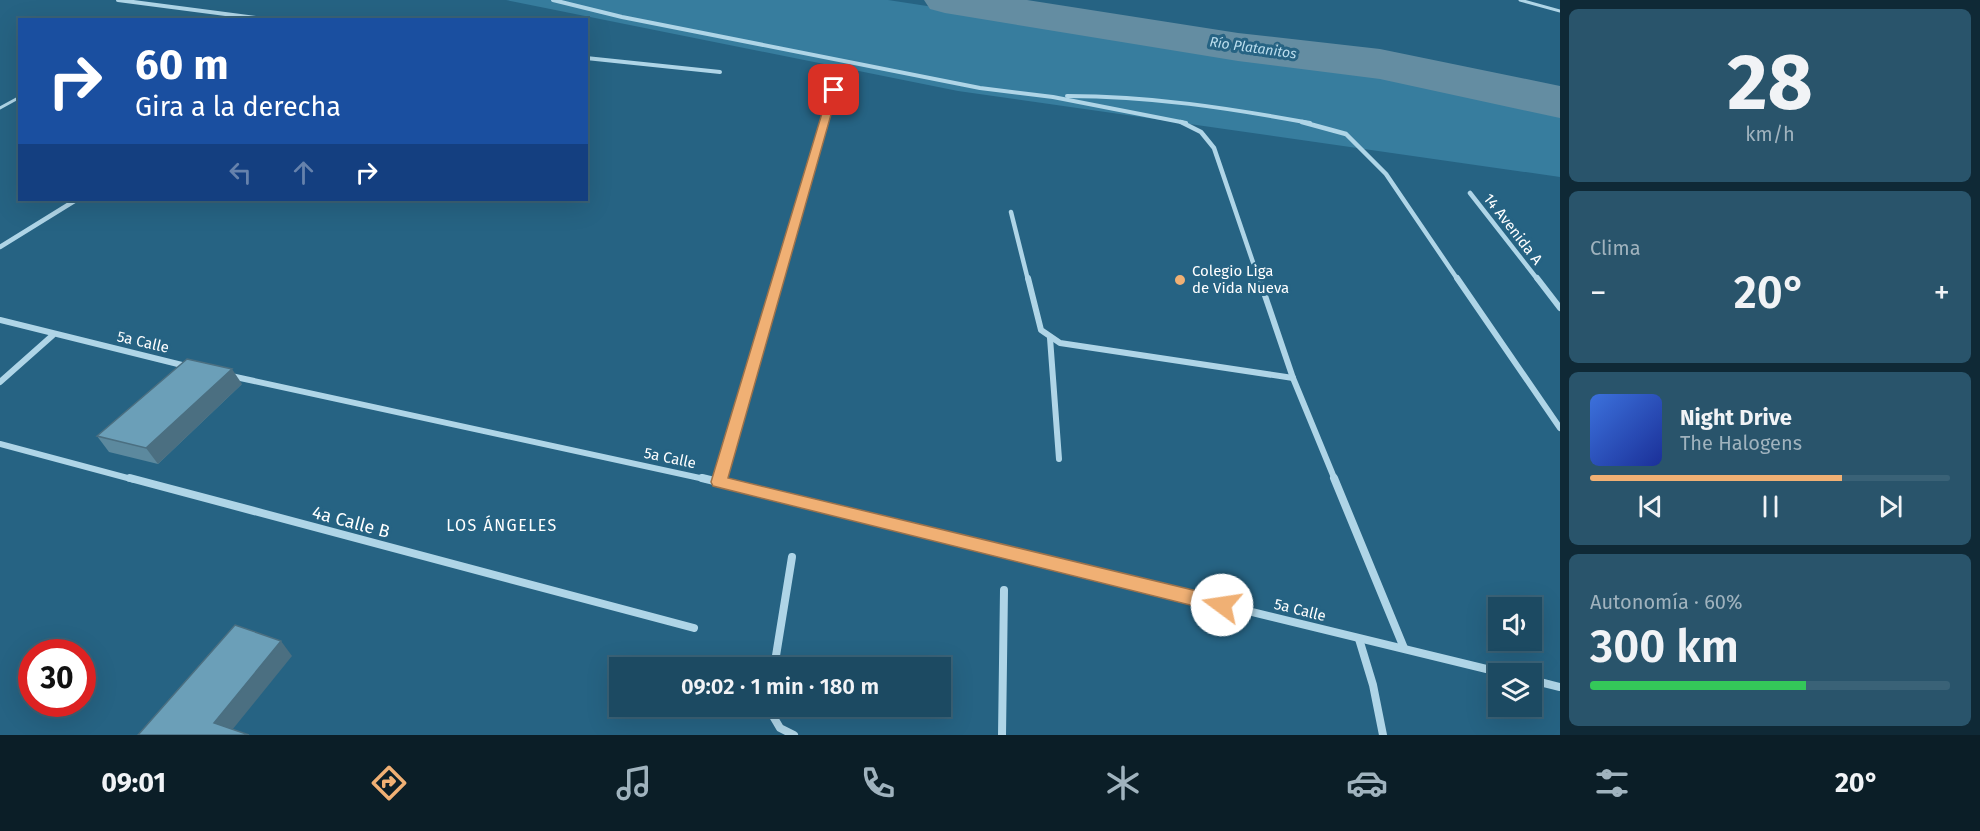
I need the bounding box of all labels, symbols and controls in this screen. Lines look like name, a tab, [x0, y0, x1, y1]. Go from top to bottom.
water label: Río Platanitos	[1208, 33, 1298, 63]
text: 28	[1727, 36, 1813, 130]
text: 60 m	[135, 40, 229, 90]
icon: right	[36, 42, 114, 120]
pin	[808, 64, 859, 115]
icon: arrive	[817, 73, 850, 106]
text: Gira a la derecha	[135, 91, 341, 123]
text: km/h	[1745, 122, 1795, 146]
icon: left	[224, 156, 257, 189]
icon: ahead	[287, 156, 320, 189]
icon: right	[350, 156, 383, 189]
street label: 14 Avenida A	[1480, 190, 1547, 268]
text: Clima	[1590, 236, 1641, 260]
place label: Colegio Liga de Vida Nueva	[1192, 262, 1289, 297]
text: 20°	[1734, 266, 1806, 320]
marker: Colegio Liga de Vida Nueva	[1173, 273, 1187, 287]
text: −	[1590, 273, 1607, 313]
text: +	[1934, 273, 1950, 313]
street label: 5a Calle	[115, 327, 171, 357]
text: Night Drive	[1680, 404, 1792, 431]
text: The Halogens	[1680, 431, 1802, 455]
street label: 5a Calle	[642, 444, 698, 472]
icon: previous	[1634, 490, 1667, 523]
icon: pause	[1754, 490, 1787, 523]
icon: next	[1874, 490, 1907, 523]
street label: 4a Calle B	[310, 501, 392, 543]
district label: LOS ÁNGELES	[446, 515, 558, 535]
position arrow	[1190, 573, 1254, 637]
text: Autonomía · 60%	[1590, 590, 1743, 614]
street label: 5a Calle	[1272, 595, 1328, 625]
map controls	[1488, 597, 1542, 717]
button: sound	[1488, 597, 1542, 651]
text: 300 km	[1590, 620, 1739, 674]
speed limit sign: 30	[18, 639, 96, 717]
button: layers	[1488, 663, 1542, 717]
text: 09:02 · 1 min · 180 m	[681, 673, 879, 700]
icon: directions	[368, 762, 410, 804]
icon: music	[613, 762, 655, 804]
icon: phone	[857, 762, 899, 804]
icon: climate	[1102, 762, 1144, 804]
icon: car	[1346, 762, 1388, 804]
icon: filters	[1591, 762, 1633, 804]
text: 09:01	[101, 767, 166, 799]
text: 20°	[1835, 767, 1879, 799]

